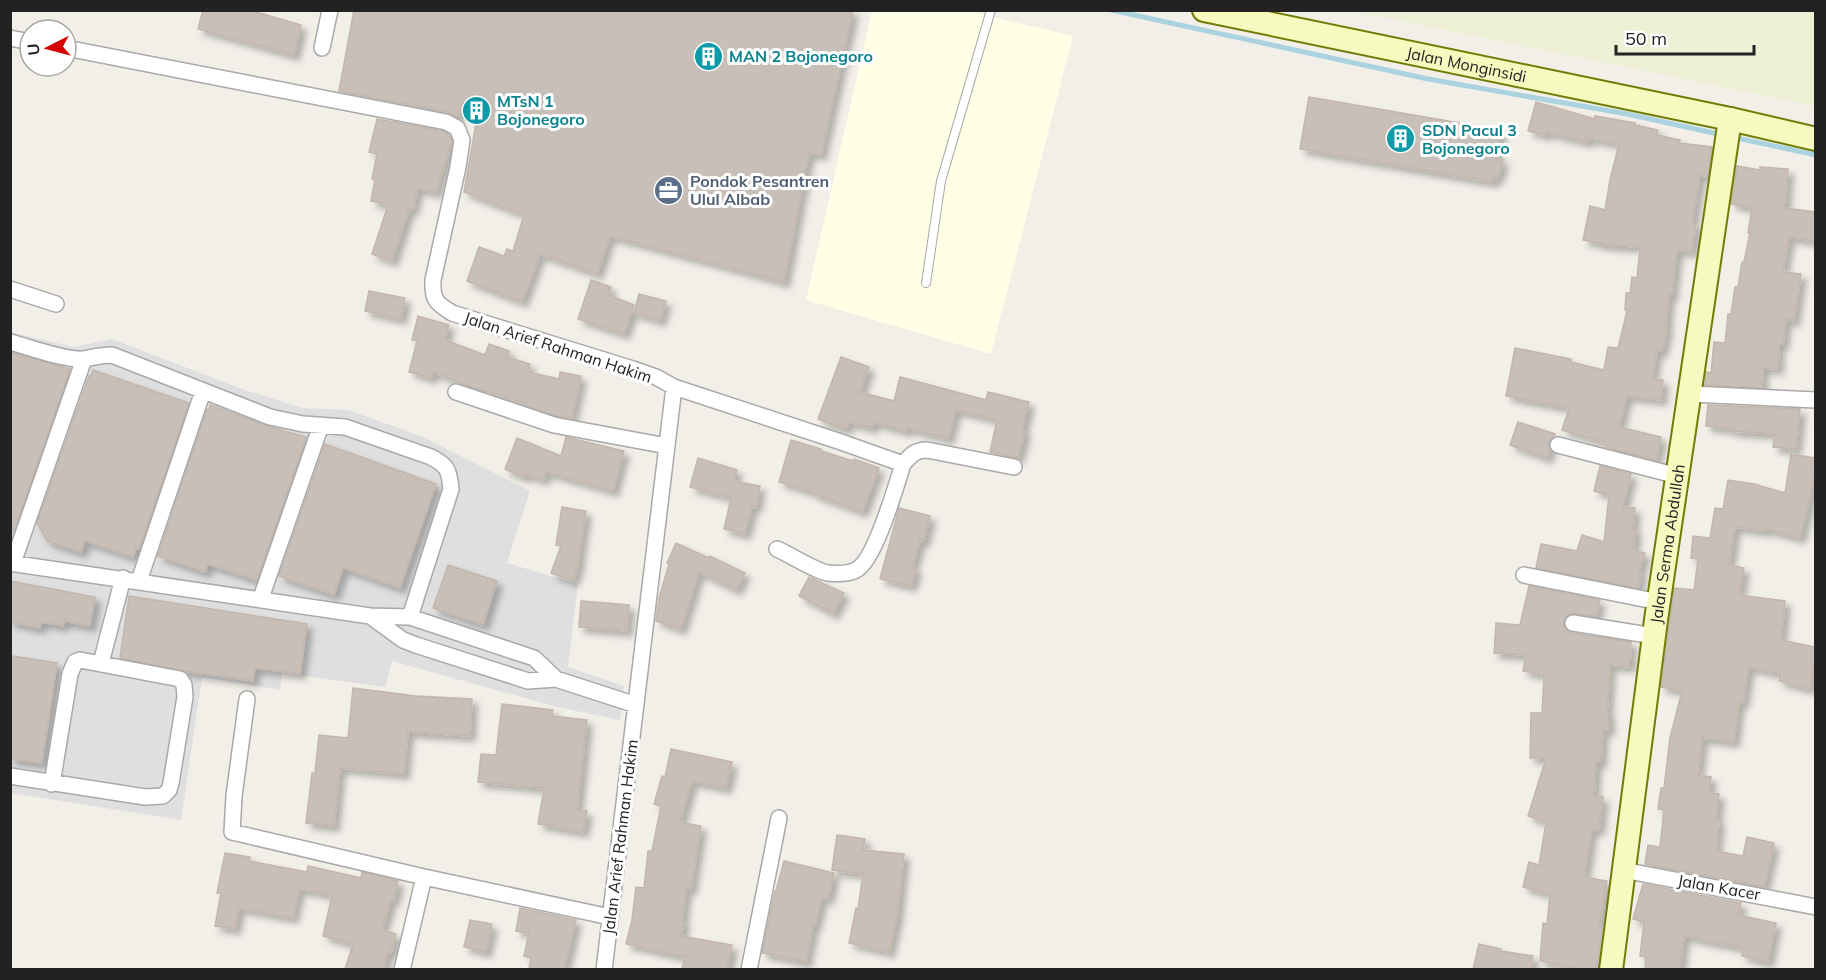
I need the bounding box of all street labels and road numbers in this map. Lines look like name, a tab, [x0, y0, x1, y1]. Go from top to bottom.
street label: Jalan Monginsidi	[1405, 42, 1528, 87]
street label: Jalan Arief Rahman Hakim	[461, 307, 655, 387]
street label: Jalan Serma Abdullah	[1646, 463, 1689, 625]
street label: Jalan Arief Rahman Hakim	[598, 738, 642, 936]
street label: Jalan Kacer	[1676, 870, 1762, 904]

